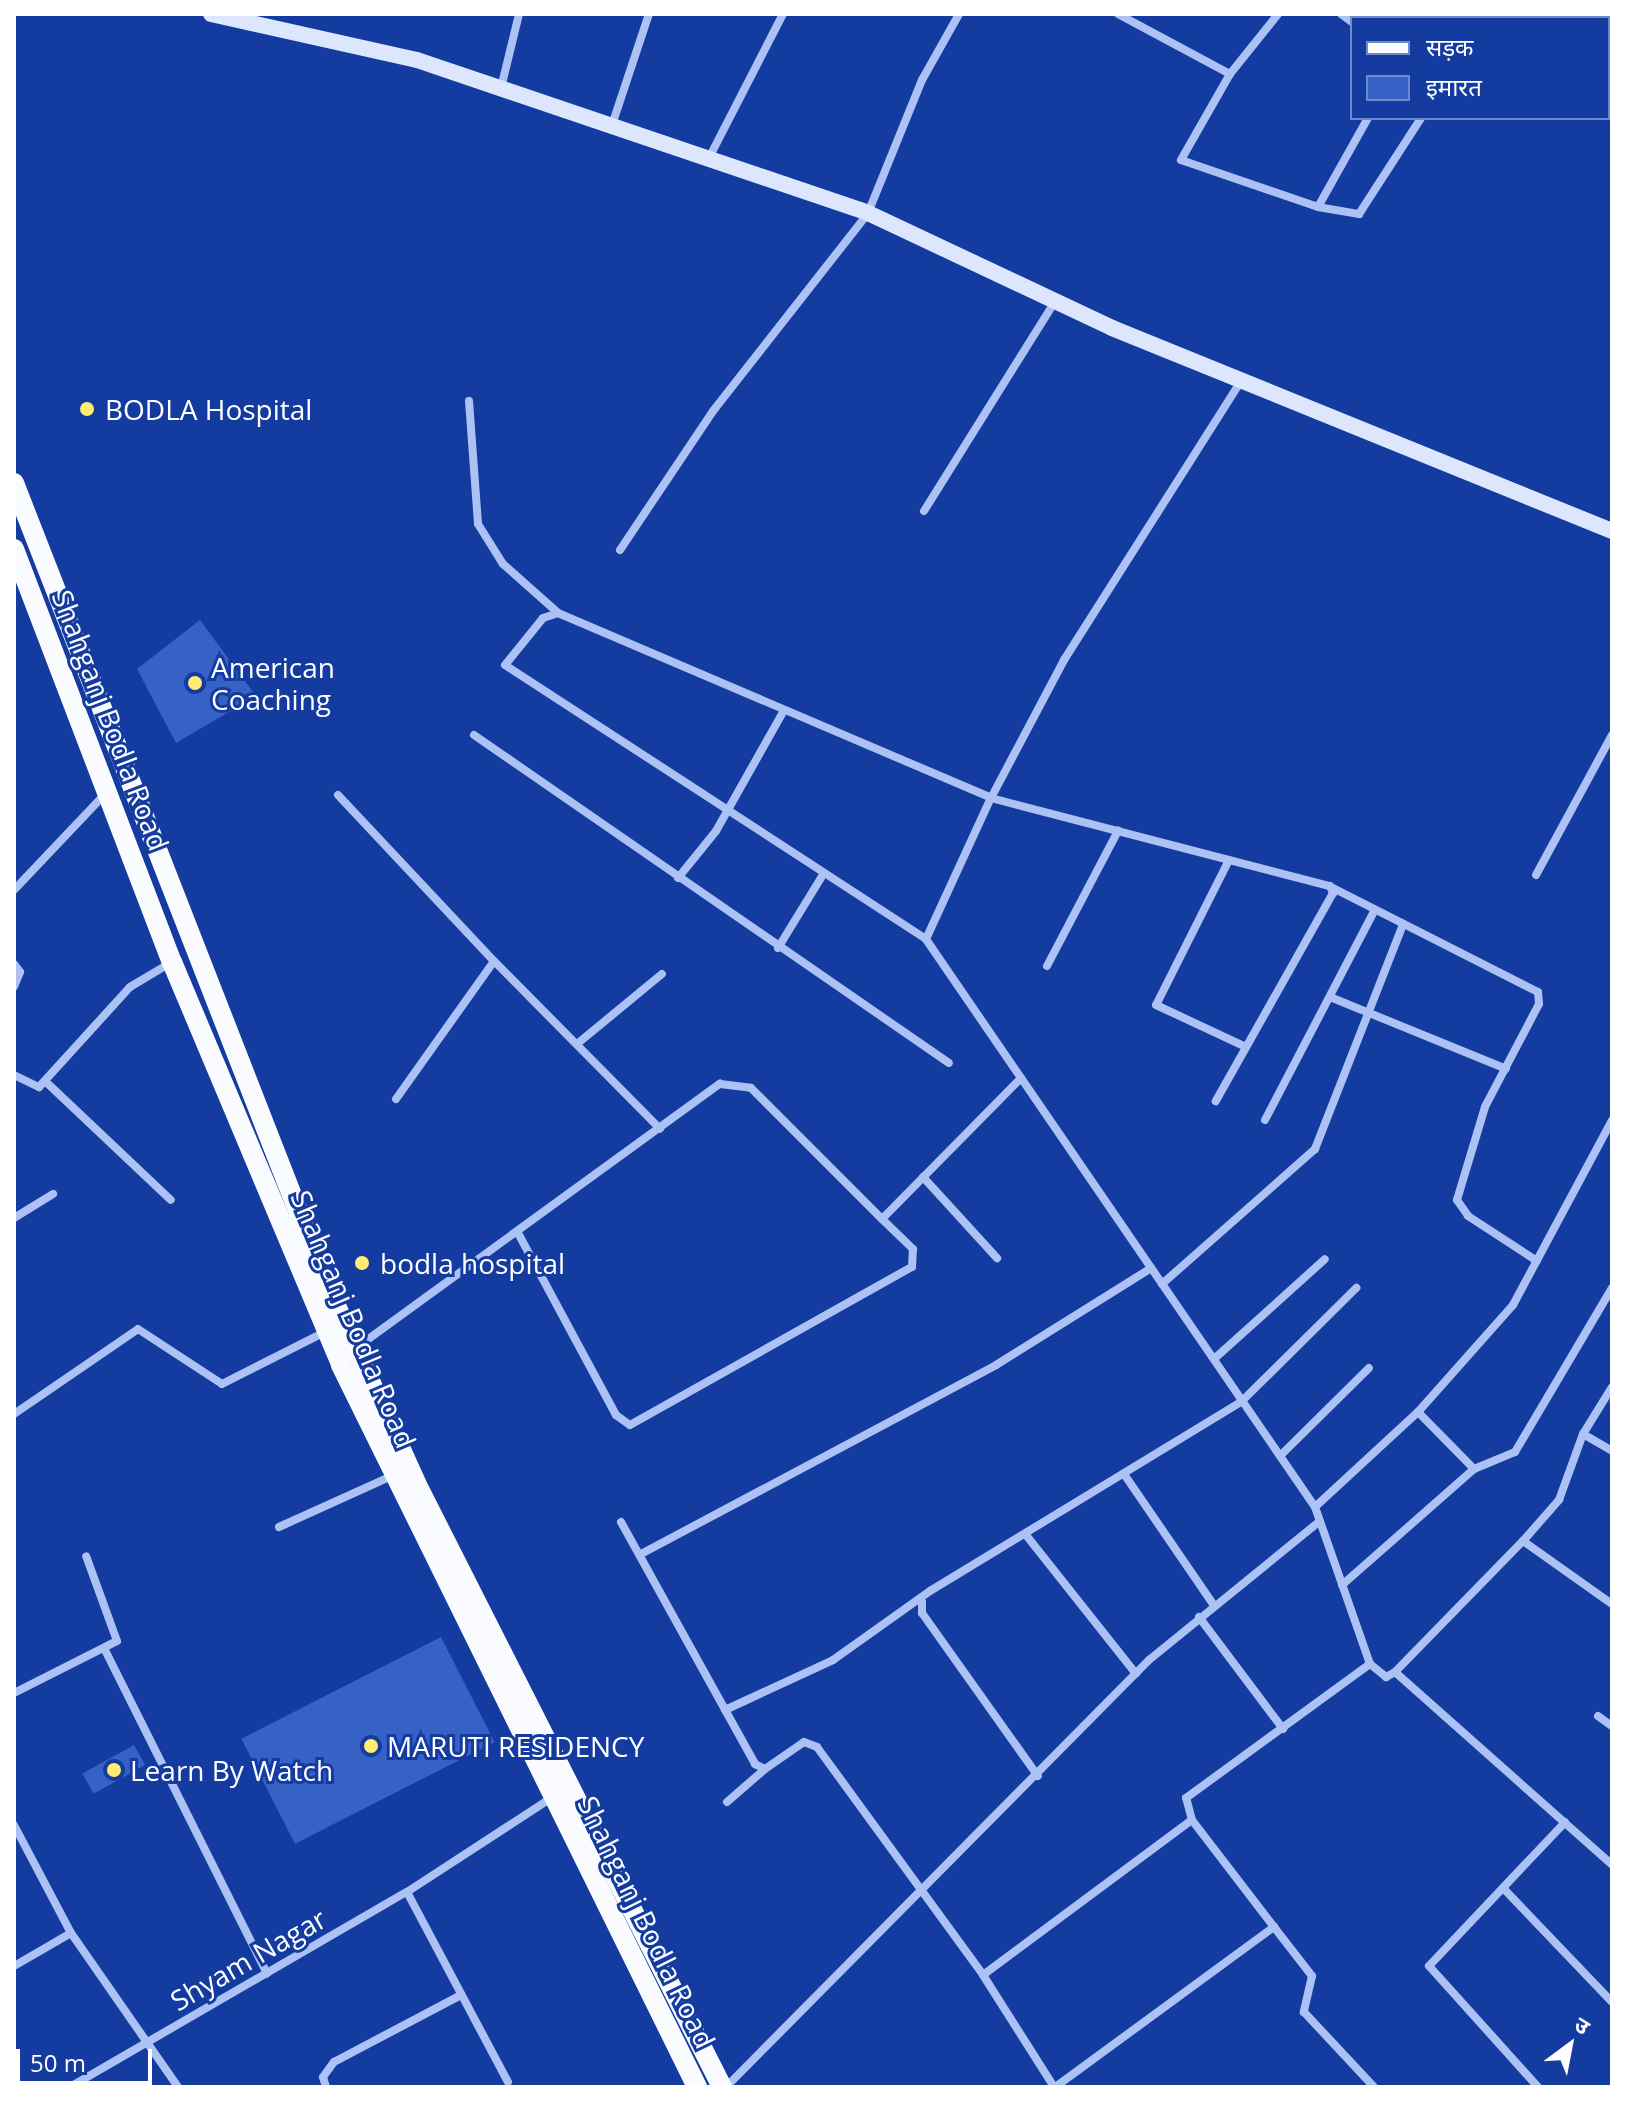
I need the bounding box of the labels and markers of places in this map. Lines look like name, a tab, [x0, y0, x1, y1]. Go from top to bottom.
place label: BODLA Hospital	[105, 392, 312, 426]
marker: BODLA Hospital	[76, 398, 98, 420]
place label: American Coaching	[211, 650, 335, 716]
marker: American Coaching	[186, 674, 204, 692]
place label: bodla hospital	[380, 1246, 565, 1280]
marker: bodla hospital	[351, 1252, 373, 1274]
place label: MARUTI RESIDENCY	[387, 1729, 644, 1763]
marker: MARUTI RESIDENCY	[362, 1737, 380, 1755]
place label: Learn By Watch	[130, 1753, 333, 1787]
marker: Learn By Watch	[105, 1761, 123, 1779]

